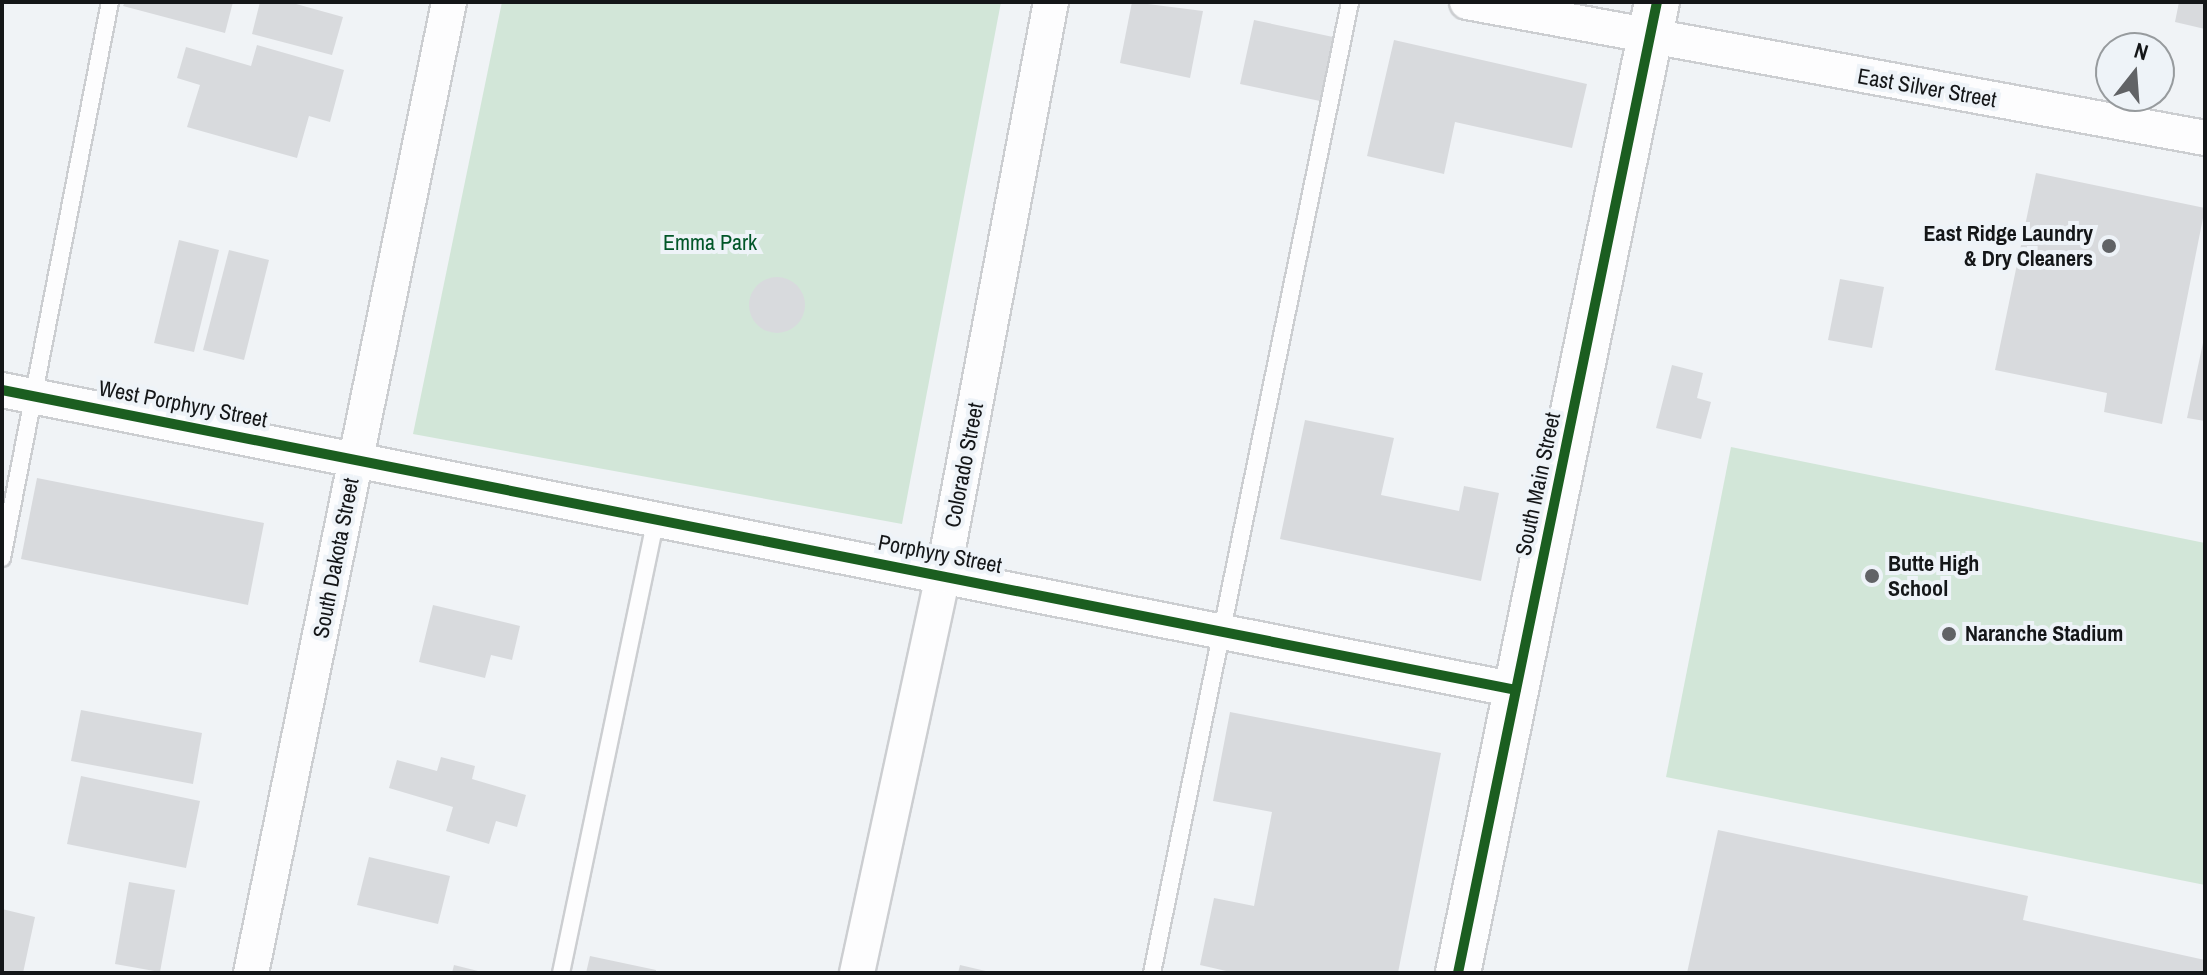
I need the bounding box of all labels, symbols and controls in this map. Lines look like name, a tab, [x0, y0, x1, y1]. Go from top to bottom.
north arrow	[2095, 32, 2175, 112]
text: N	[2131, 35, 2152, 67]
street label: East Silver Street	[1856, 63, 1998, 113]
place label: East Ridge Laundry & Dry Cleaners	[1924, 220, 2093, 272]
park label: Emma Park	[663, 230, 757, 256]
marker: East Ridge Laundry & Dry Cleaners	[2100, 237, 2118, 255]
street label: West Porphyry Street	[96, 375, 270, 433]
street label: Colorado Street	[939, 400, 989, 530]
street label: South Main Street	[1510, 410, 1566, 558]
street label: South Dakota Street	[308, 476, 364, 640]
street label: Porphyry Street	[876, 529, 1004, 579]
place label: Butte High School	[1888, 550, 1979, 602]
marker: Butte High School	[1863, 567, 1881, 585]
place label: Naranche Stadium	[1965, 621, 2123, 647]
marker: Naranche Stadium	[1940, 625, 1958, 643]

